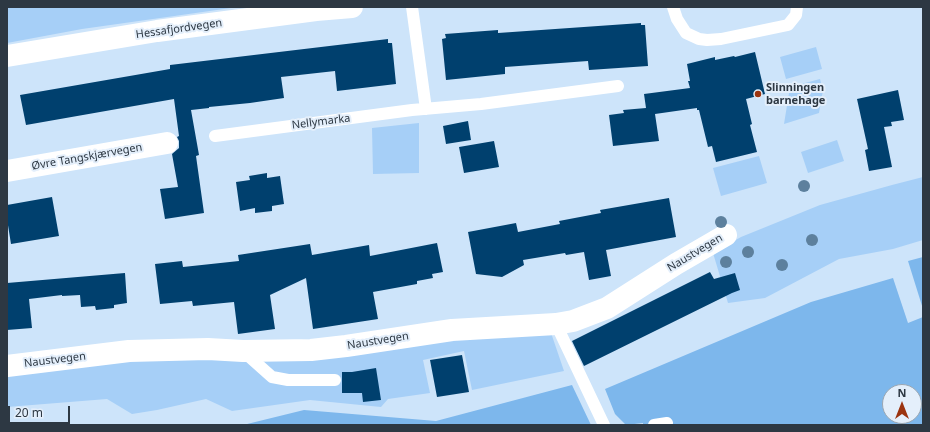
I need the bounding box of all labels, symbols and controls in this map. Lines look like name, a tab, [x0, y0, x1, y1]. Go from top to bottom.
street label: Hessafjordvegen	[135, 16, 223, 42]
place label: Slinningen barnehage	[766, 81, 825, 107]
marker: Slinningen barnehage	[753, 89, 763, 99]
street label: Nellymarka	[291, 112, 351, 132]
street label: Øvre Tangskjærvegen	[31, 141, 143, 173]
street label: Naustvegen	[665, 231, 725, 275]
street label: Naustvegen	[346, 330, 410, 352]
street label: Naustvegen	[23, 350, 87, 370]
north arrow	[882, 384, 922, 424]
text: N	[898, 385, 906, 400]
scale bar	[10, 398, 72, 424]
text: 20 m	[15, 404, 43, 421]

